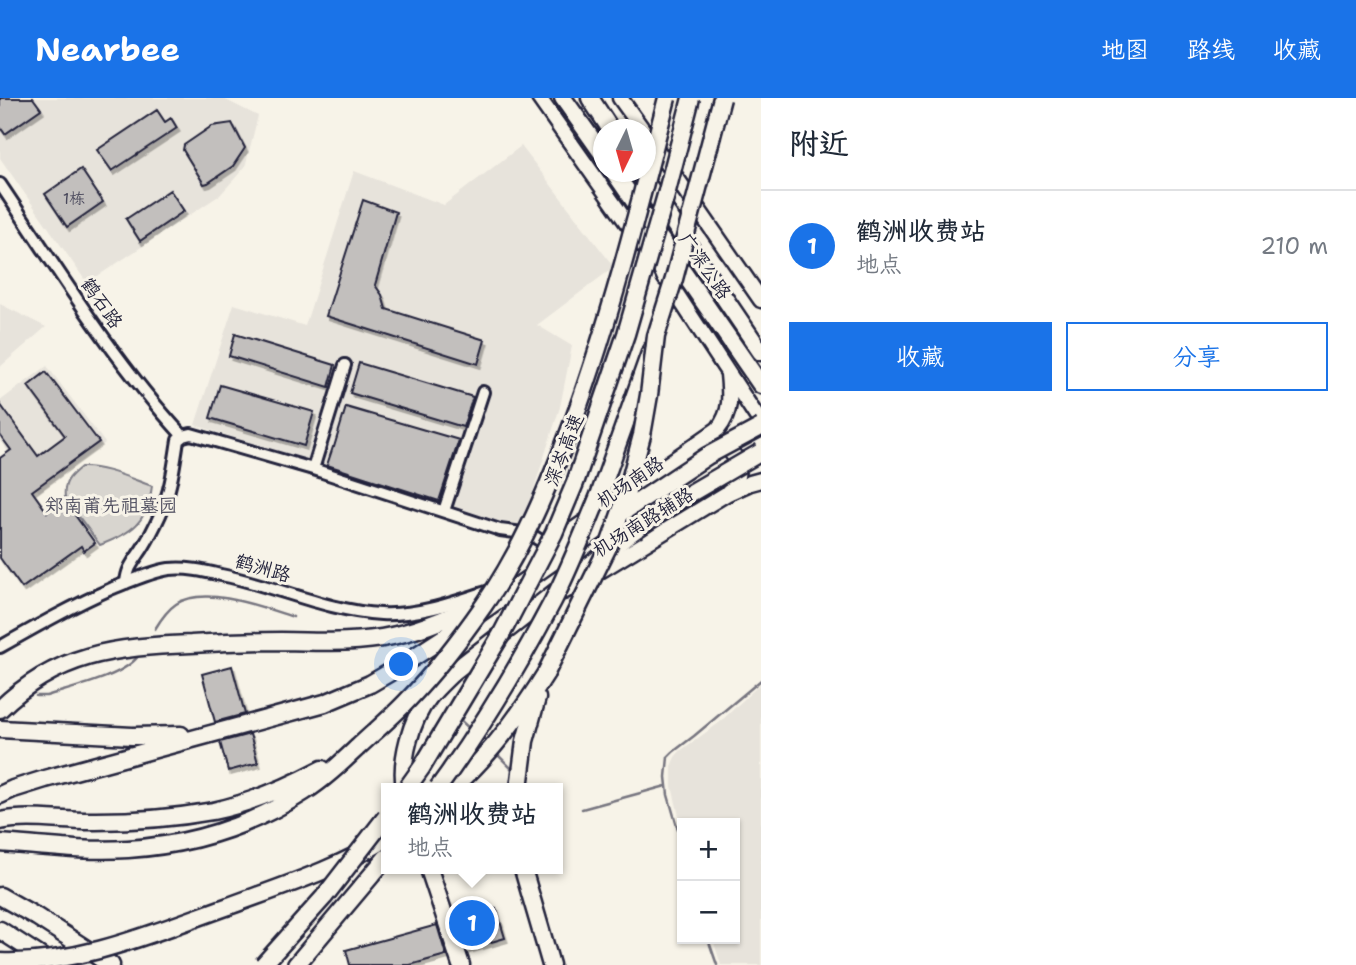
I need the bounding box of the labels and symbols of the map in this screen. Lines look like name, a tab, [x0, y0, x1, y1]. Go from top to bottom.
north arrow	[593, 119, 656, 182]
house number: 1栋	[63, 188, 85, 209]
street label: 广深公路	[673, 228, 737, 304]
street label: 鹤石路	[75, 272, 129, 334]
street label: 深岑高速	[539, 410, 589, 490]
street label: 机场南路	[592, 450, 668, 514]
street label: 机场南路辅路	[588, 481, 698, 563]
park label: 郑南莆先祖墓园	[44, 493, 178, 518]
street label: 鹤洲路	[232, 548, 294, 588]
your location	[384, 647, 418, 681]
pin: 1	[449, 897, 495, 949]

